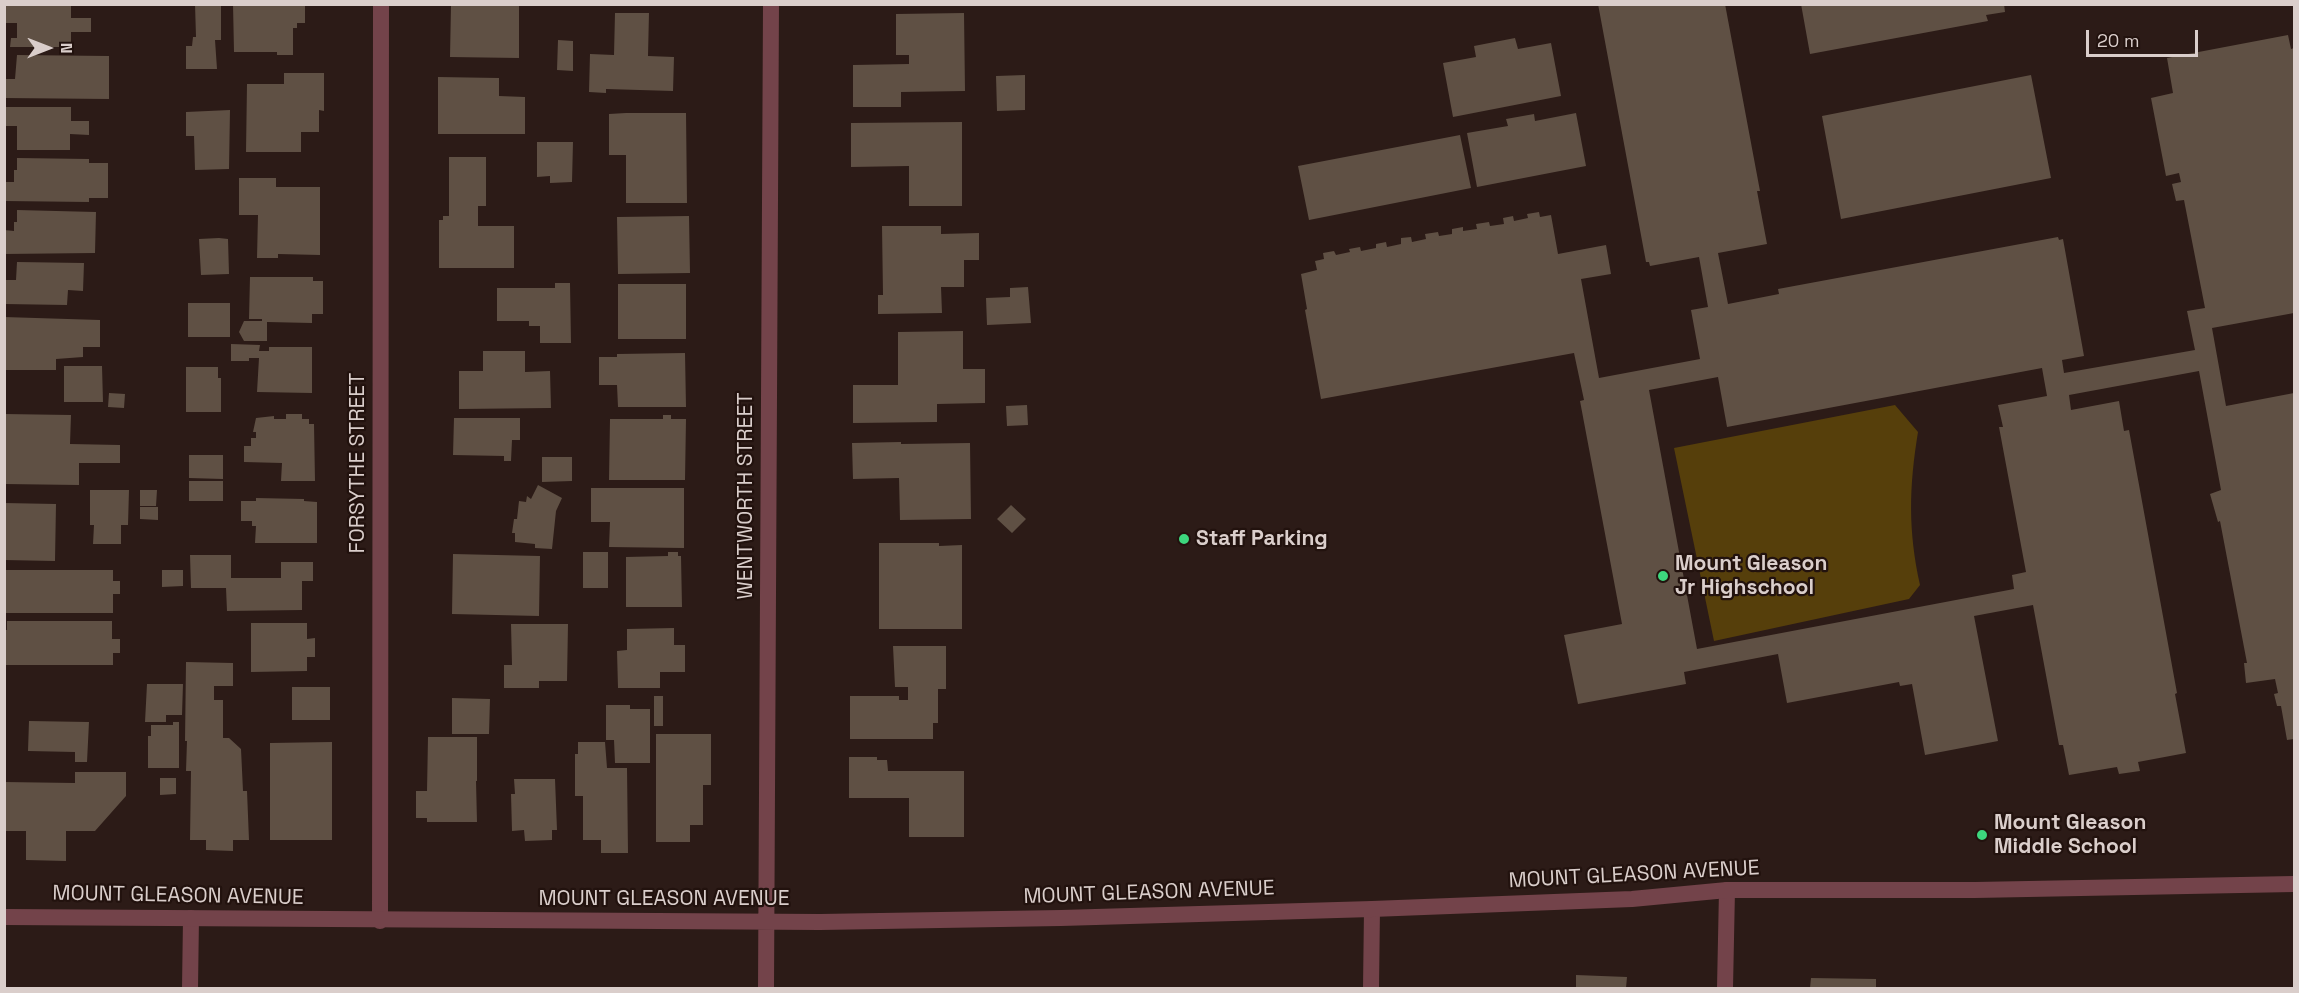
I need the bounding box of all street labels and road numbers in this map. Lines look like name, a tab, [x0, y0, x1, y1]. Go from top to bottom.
street label: FORSYTHE STREET	[345, 373, 371, 553]
street label: WENTWORTH STREET	[733, 392, 759, 600]
street label: MOUNT GLEASON AVENUE	[1508, 856, 1760, 894]
street label: MOUNT GLEASON AVENUE	[1023, 876, 1275, 910]
street label: MOUNT GLEASON AVENUE	[52, 881, 304, 911]
street label: MOUNT GLEASON AVENUE	[538, 886, 790, 912]

